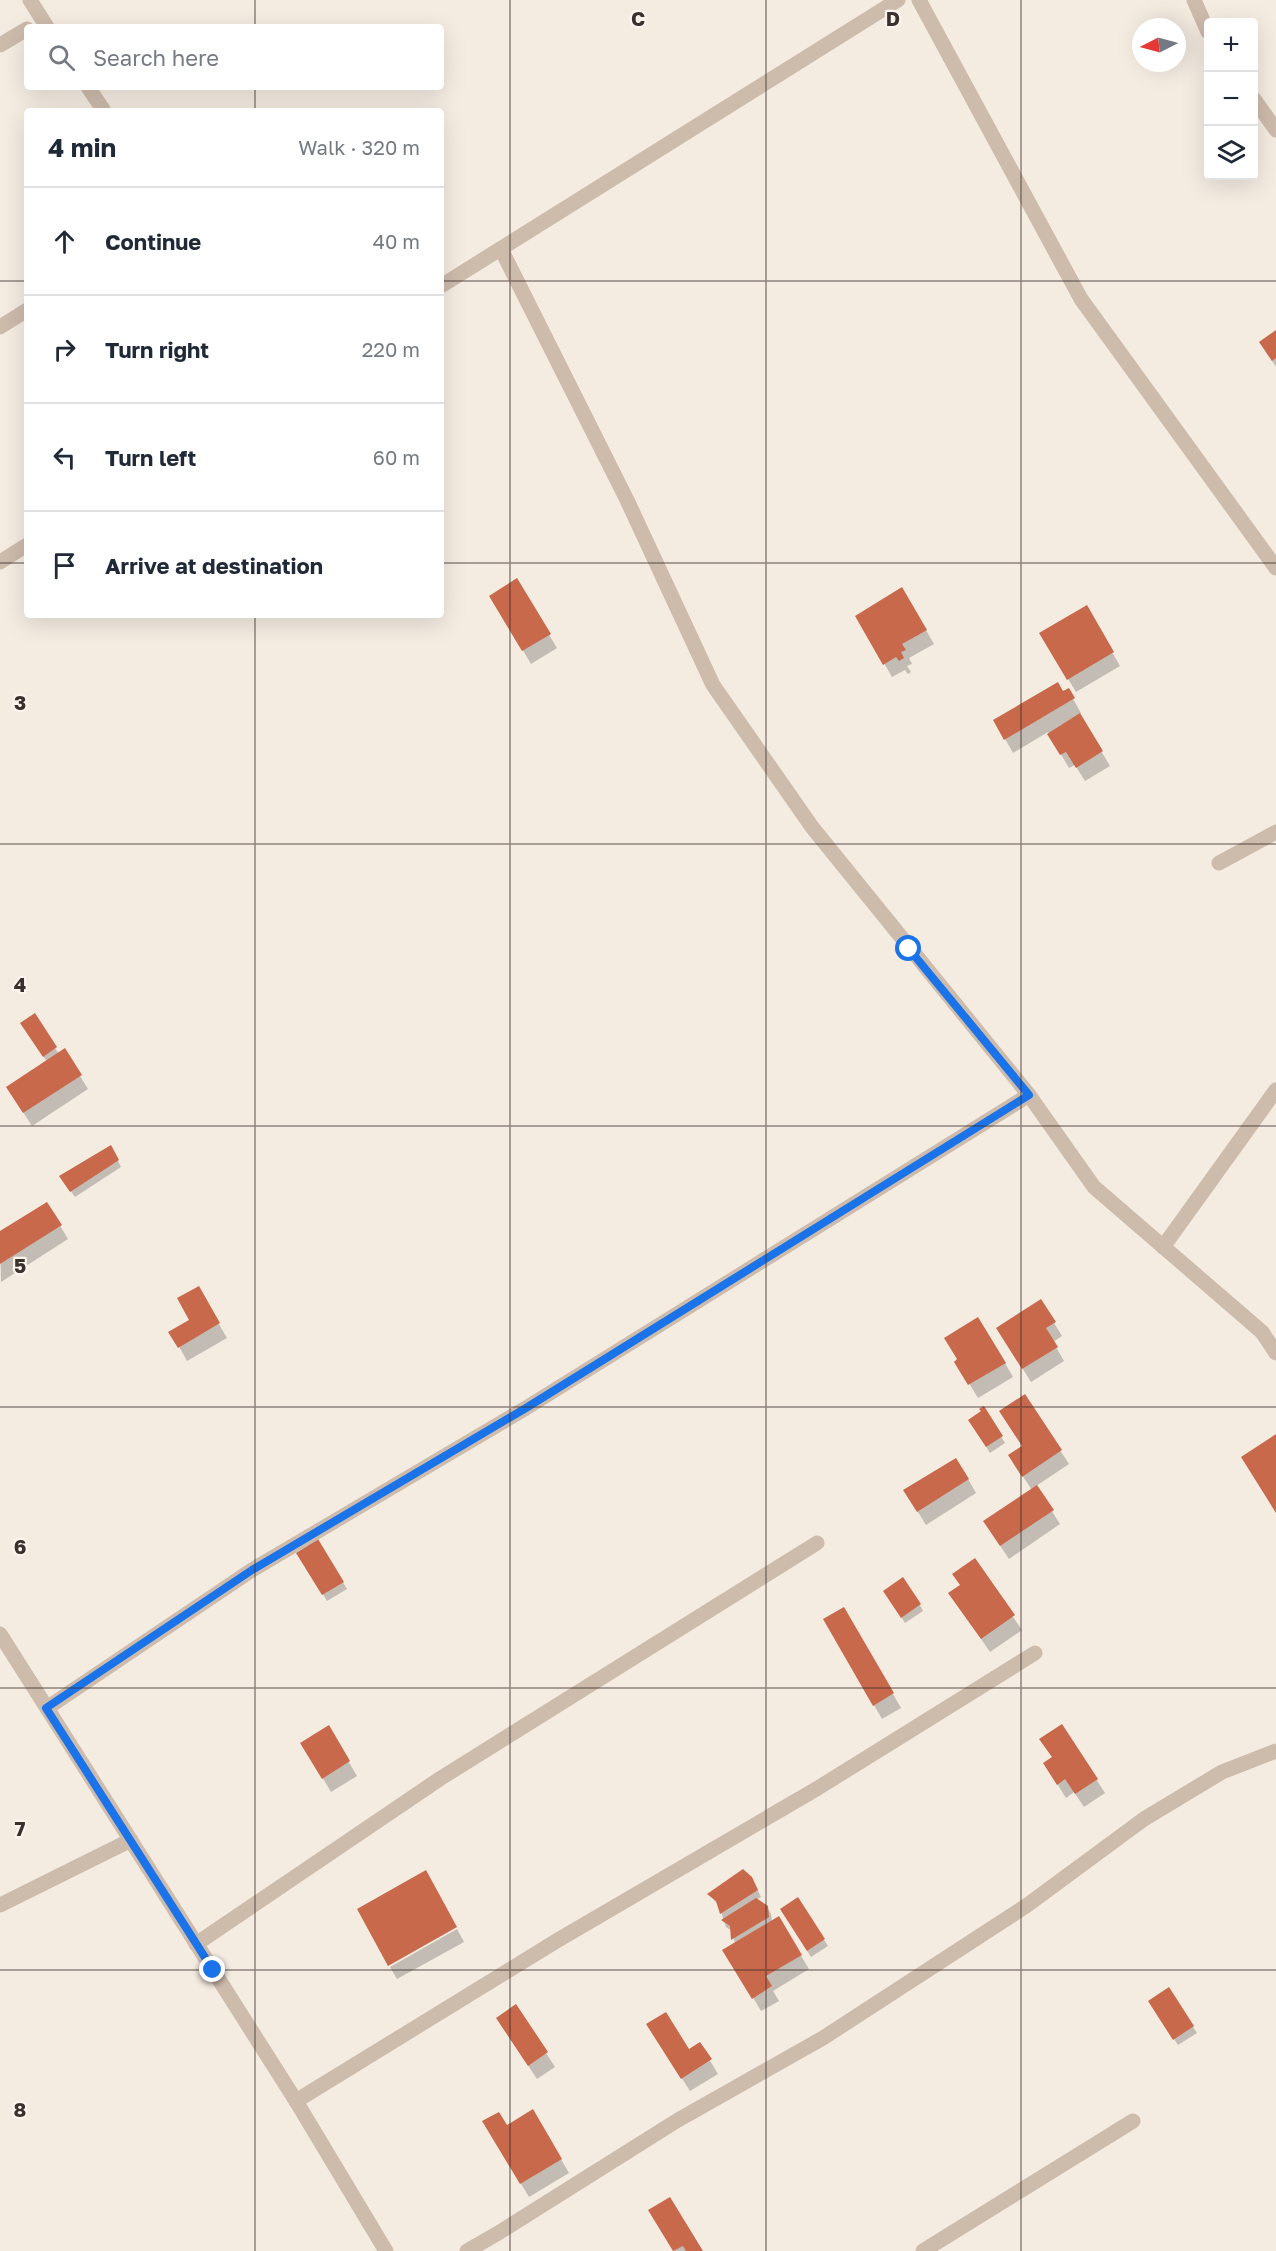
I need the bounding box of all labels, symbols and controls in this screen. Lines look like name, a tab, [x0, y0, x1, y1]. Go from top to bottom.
text: C	[631, 6, 645, 30]
text: D	[886, 6, 900, 30]
north arrow	[1132, 18, 1186, 72]
map controls	[1204, 18, 1258, 180]
button: +	[1204, 18, 1258, 72]
search box	[24, 24, 444, 90]
icon: search	[45, 41, 78, 74]
text: Search here	[93, 44, 219, 71]
button: −	[1204, 72, 1258, 126]
button: layers	[1204, 126, 1258, 180]
text: 4 min	[48, 132, 116, 163]
text: Walk · 320 m	[298, 135, 420, 159]
icon: ahead	[48, 225, 81, 258]
text: Continue	[105, 228, 201, 255]
text: 40 m	[373, 229, 420, 253]
icon: right	[48, 333, 81, 366]
text: Turn right	[105, 336, 209, 363]
text: 220 m	[362, 337, 420, 361]
icon: left	[48, 441, 81, 474]
text: Turn left	[105, 444, 196, 471]
text: 60 m	[373, 445, 420, 469]
icon: arrive	[48, 549, 81, 582]
text: Arrive at destination	[105, 552, 323, 579]
text: 3	[14, 690, 26, 714]
route start	[895, 935, 921, 961]
text: 4	[14, 972, 26, 996]
text: 5	[14, 1253, 26, 1277]
text: 6	[14, 1534, 26, 1558]
text: 7	[15, 1816, 26, 1840]
route end	[199, 1956, 225, 1982]
text: 8	[14, 2097, 26, 2121]

